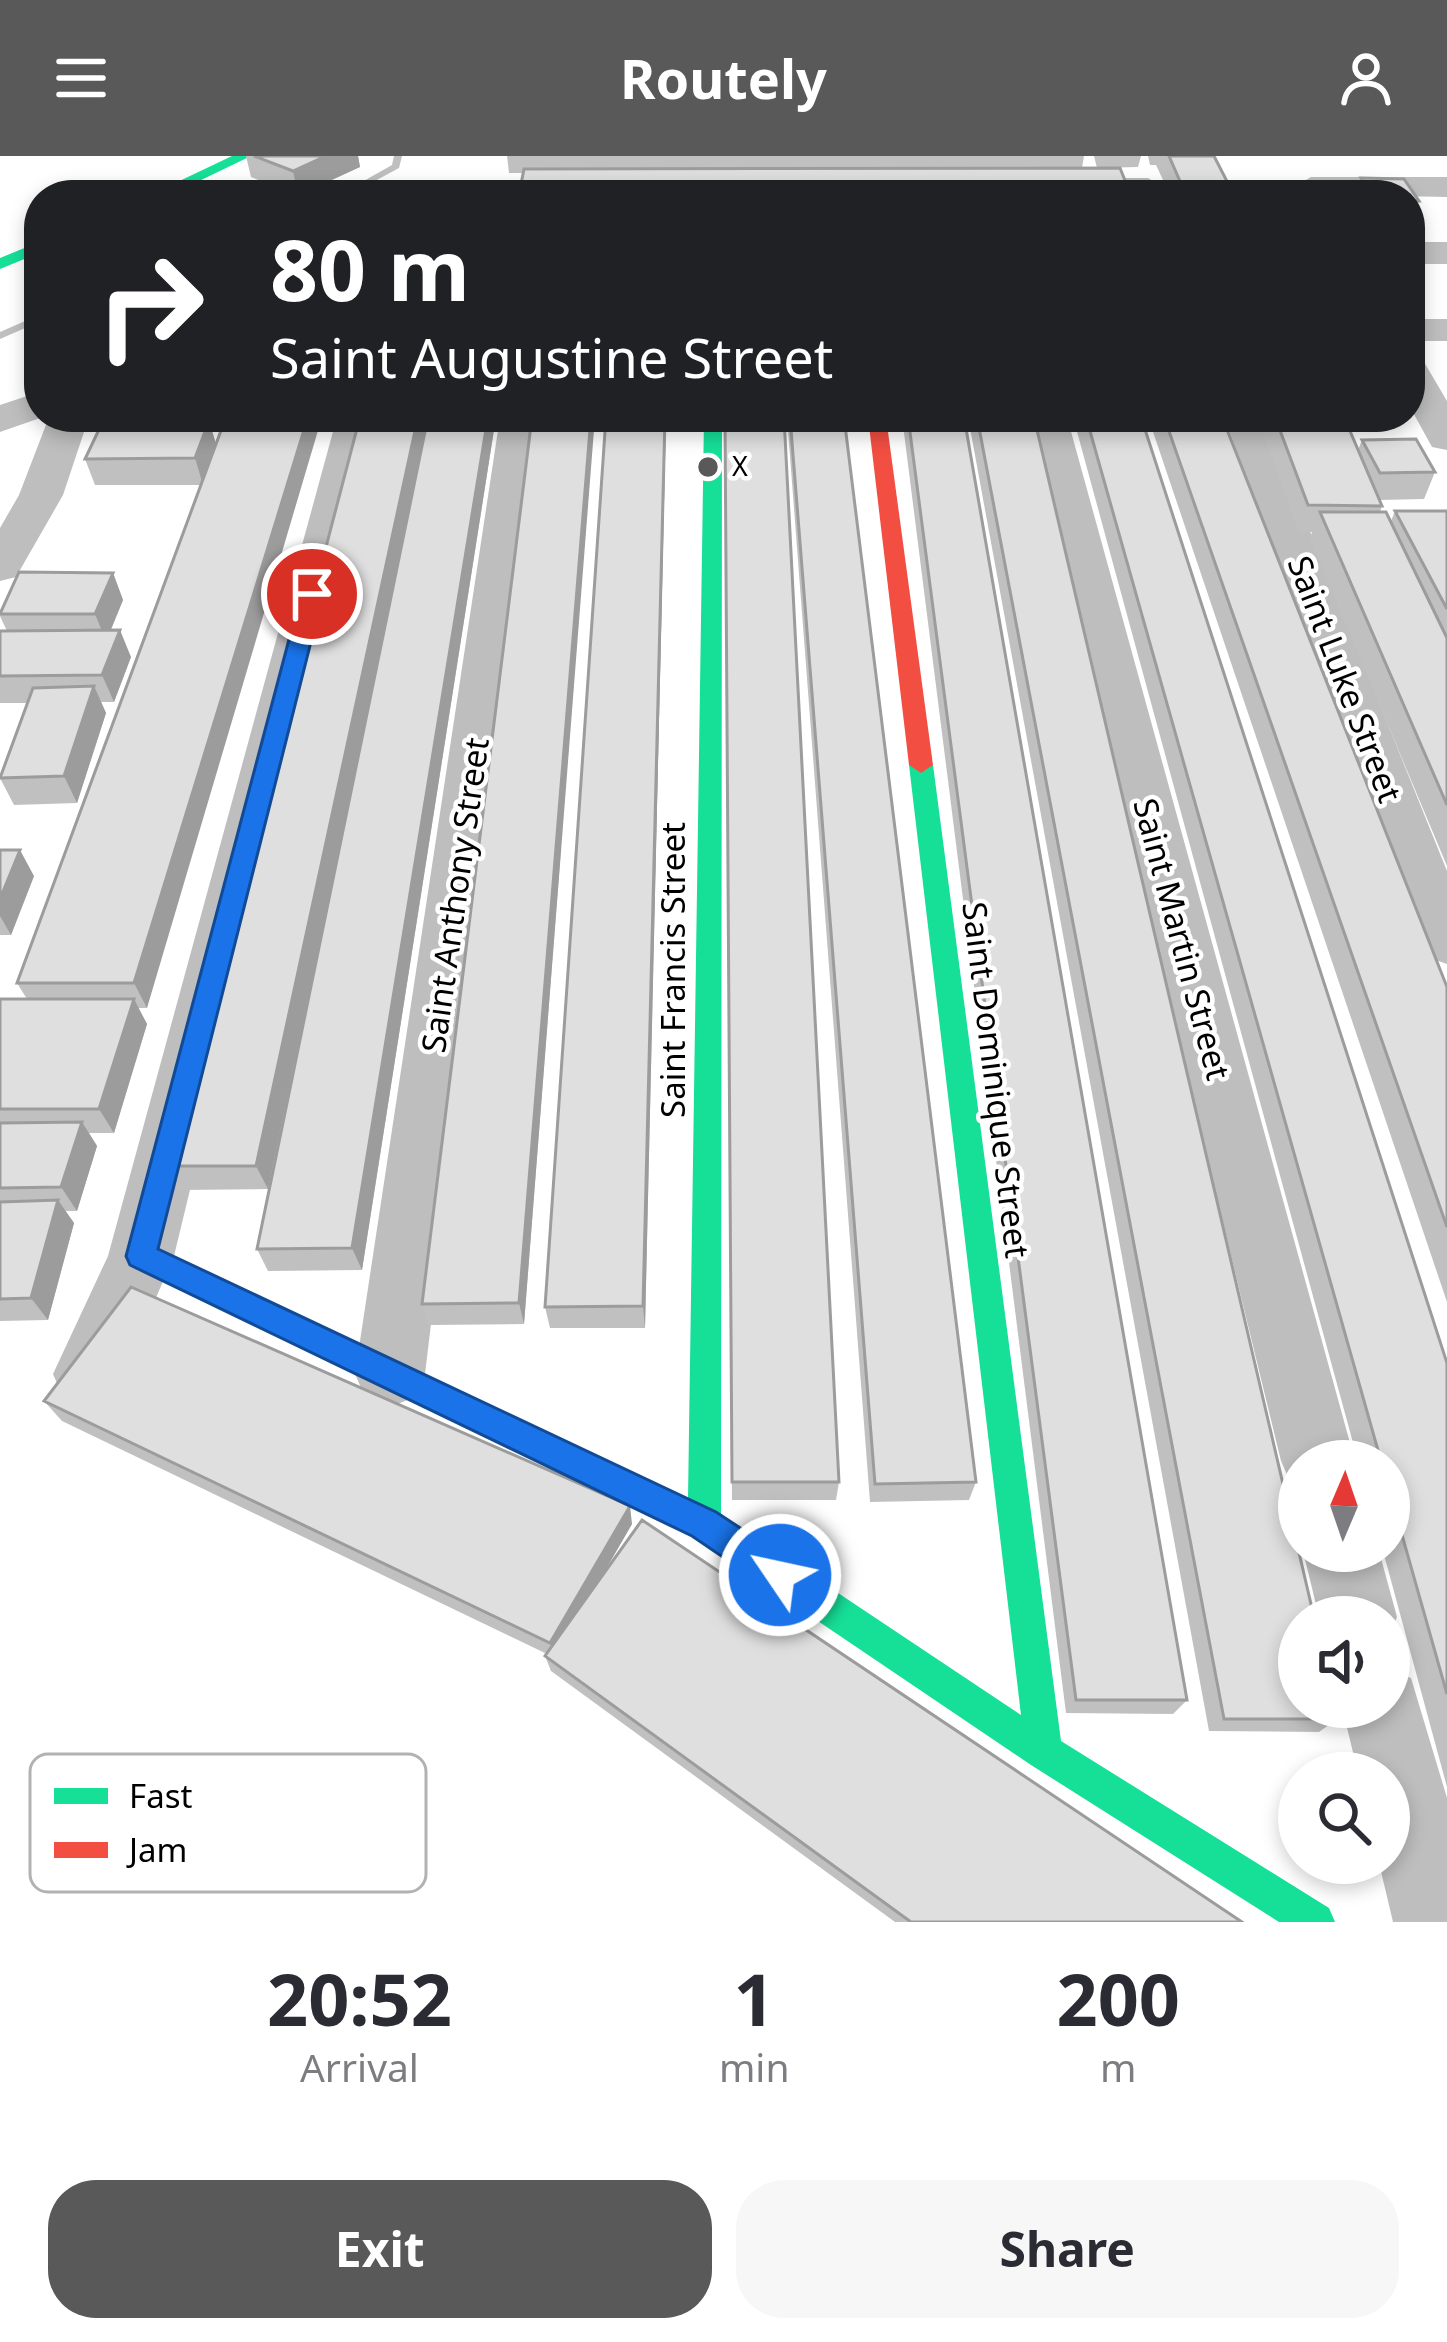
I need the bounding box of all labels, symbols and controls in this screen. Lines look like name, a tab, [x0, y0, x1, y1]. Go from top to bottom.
text: Routely	[620, 41, 827, 115]
icon: menu	[48, 45, 114, 111]
icon: person	[1333, 45, 1399, 111]
text: 80 m	[270, 211, 470, 326]
icon: right	[72, 228, 228, 384]
text: Saint Augustine Street	[270, 320, 833, 394]
place label: X	[732, 447, 748, 484]
marker: X	[695, 454, 721, 480]
pin	[261, 543, 363, 645]
street label: Saint Luke Street	[1278, 549, 1413, 809]
icon: arrive	[279, 561, 345, 627]
street label: Saint Anthony Street	[410, 734, 499, 1055]
street label: Saint Martin Street	[1123, 793, 1242, 1085]
street label: Saint Francis Street	[650, 822, 695, 1118]
street label: Saint Dominique Street	[952, 899, 1041, 1261]
north arrow	[1278, 1440, 1410, 1572]
map controls	[1278, 1440, 1410, 1884]
position arrow	[717, 1512, 843, 1638]
button: sound	[1278, 1596, 1410, 1728]
button: search	[1278, 1752, 1410, 1884]
legend	[30, 1754, 426, 1892]
text: Fast	[129, 1773, 192, 1818]
text: Jam	[126, 1827, 187, 1872]
text: 20:52	[267, 1949, 452, 2047]
text: 1	[734, 1949, 775, 2047]
text: 200	[1056, 1949, 1180, 2047]
text: Arrival	[300, 2040, 419, 2093]
text: min	[719, 2040, 790, 2093]
text: m	[1100, 2040, 1136, 2093]
button: Exit	[48, 2180, 712, 2318]
button: Share	[736, 2180, 1399, 2318]

